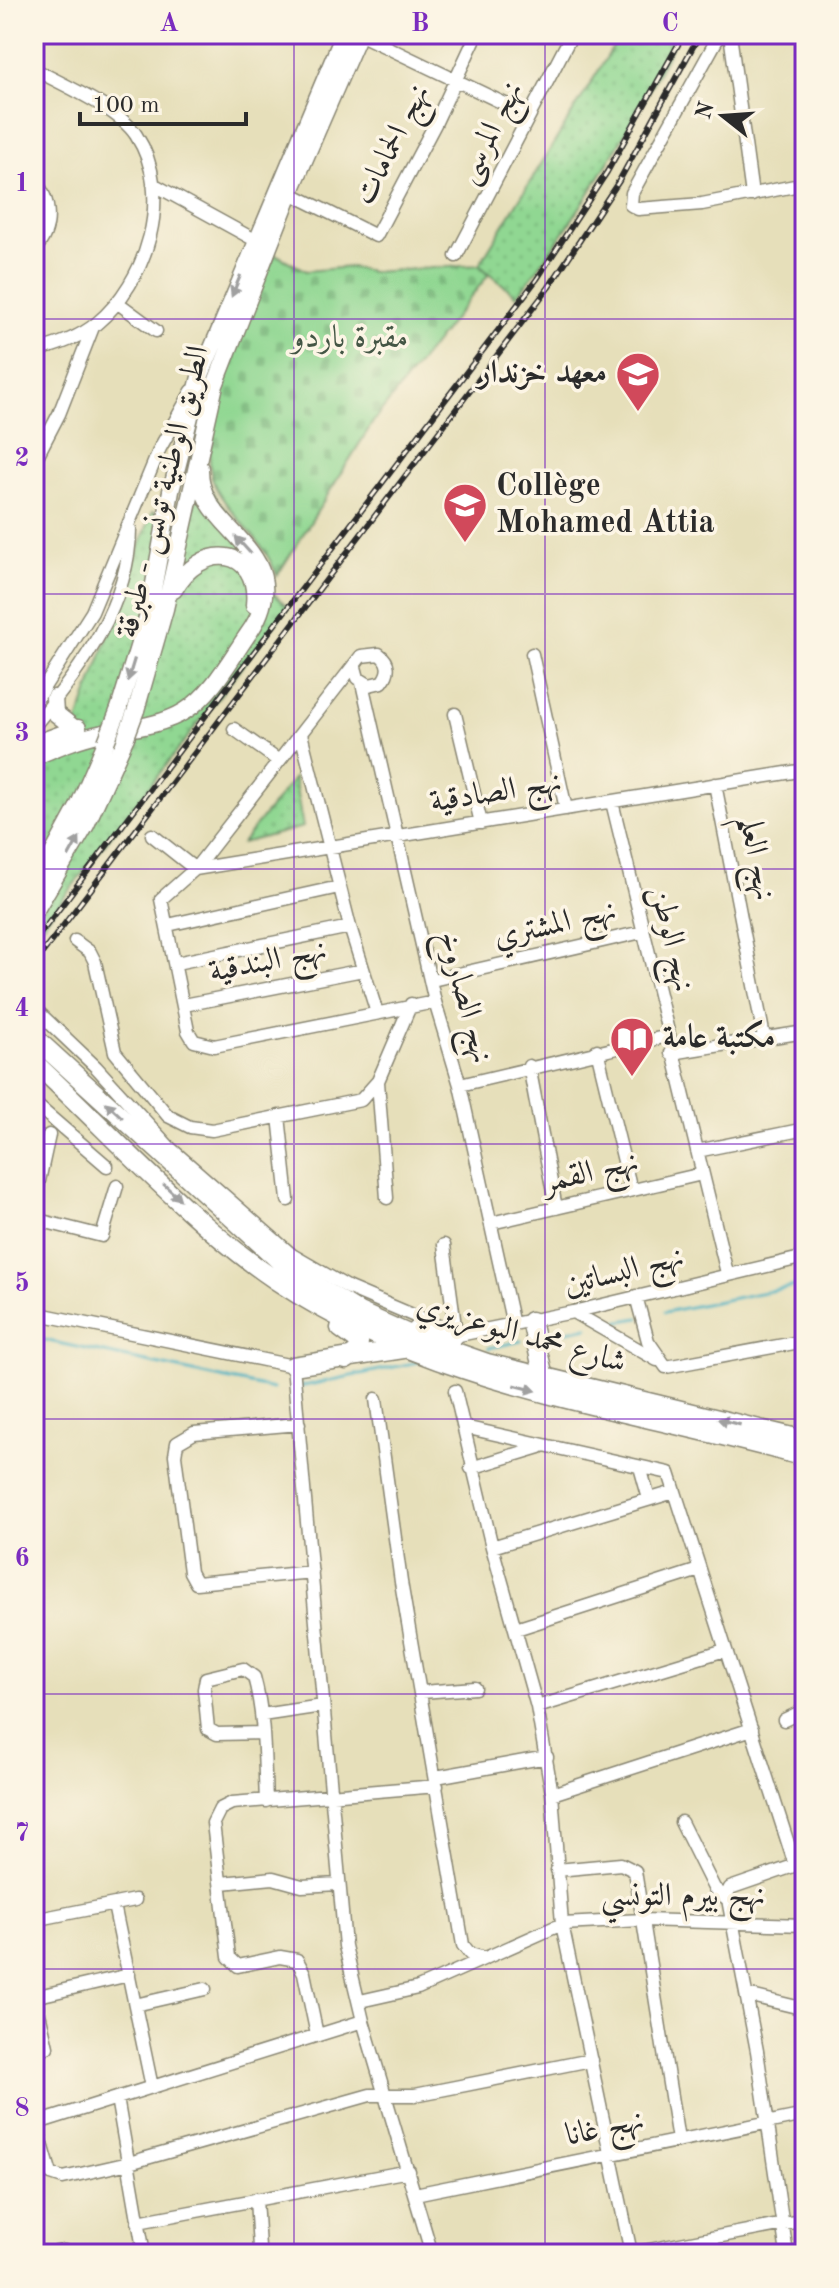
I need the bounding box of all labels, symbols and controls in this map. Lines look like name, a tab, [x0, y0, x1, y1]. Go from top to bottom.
text: A	[159, 11, 179, 37]
text: B	[411, 11, 429, 37]
text: C	[661, 11, 679, 37]
scale bar	[80, 76, 246, 126]
north arrow	[683, 76, 763, 156]
street label: نهج المرسى	[452, 77, 538, 193]
street label: نهج الحمامات	[349, 79, 445, 215]
text: 100 m	[92, 94, 160, 118]
text: N	[693, 99, 719, 122]
text: 1	[14, 171, 30, 197]
one-way arrow	[229, 274, 242, 297]
park label: مقبرة باردو	[289, 323, 408, 356]
street label: الطريق الوطنية تونس - طبرقة	[112, 343, 219, 642]
school or university icon: معهد خزندار	[614, 350, 662, 413]
place label: معهد خزندار	[475, 358, 607, 391]
text: 2	[14, 446, 30, 472]
place label: Collège Mohamed Attia	[496, 471, 715, 540]
school or university icon: Collège Mohamed Attia	[441, 481, 489, 544]
one-way arrow	[235, 536, 253, 555]
one-way arrow	[124, 659, 137, 683]
text: 3	[14, 721, 30, 747]
street label: نهج الصادقية	[428, 767, 566, 828]
street label: نهج العلم	[719, 812, 781, 906]
one-way arrow	[68, 835, 81, 858]
street label: نهج الوطن	[635, 883, 699, 997]
street label: نهج المشتري	[491, 895, 621, 963]
street label: نهج الصاروخ	[422, 927, 497, 1069]
street label: نهج البندقية	[207, 935, 331, 998]
text: 4	[14, 996, 30, 1022]
library icon: مكتبة عامة	[608, 1015, 656, 1078]
place label: مكتبة عامة	[663, 1019, 775, 1055]
one-way arrow	[104, 1102, 123, 1120]
street label: نهج القمر	[537, 1147, 644, 1209]
one-way arrow	[163, 1182, 182, 1200]
street label: نهج البساتين	[561, 1242, 690, 1311]
text: 5	[14, 1271, 30, 1297]
street label: شارع محمد البوعزيزي	[410, 1290, 629, 1388]
one-way arrow	[512, 1383, 537, 1395]
one-way arrow	[717, 1415, 742, 1428]
text: 6	[14, 1546, 30, 1572]
text: 7	[14, 1821, 30, 1847]
street label: نهج بيرم التونسي	[601, 1881, 765, 1924]
text: 8	[14, 2096, 30, 2122]
street label: نهج غانا	[563, 2105, 649, 2162]

